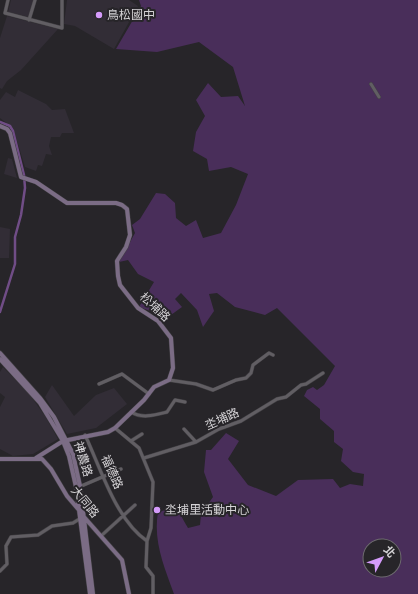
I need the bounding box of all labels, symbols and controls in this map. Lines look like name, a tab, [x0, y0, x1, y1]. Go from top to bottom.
place label: 鳥松國中	[107, 8, 155, 22]
marker: 鳥松國中	[94, 10, 104, 20]
street label: 松埔路	[137, 290, 173, 324]
street label: 坔埔路	[203, 405, 241, 433]
street label: 神農路	[71, 440, 95, 478]
street label: 福德路	[98, 453, 126, 491]
street label: 大同路	[68, 484, 102, 520]
place label: 坔埔里活動中心	[165, 503, 249, 517]
marker: 坔埔里活動中心	[152, 505, 162, 515]
north arrow	[362, 538, 402, 578]
text: 北	[381, 543, 398, 560]

